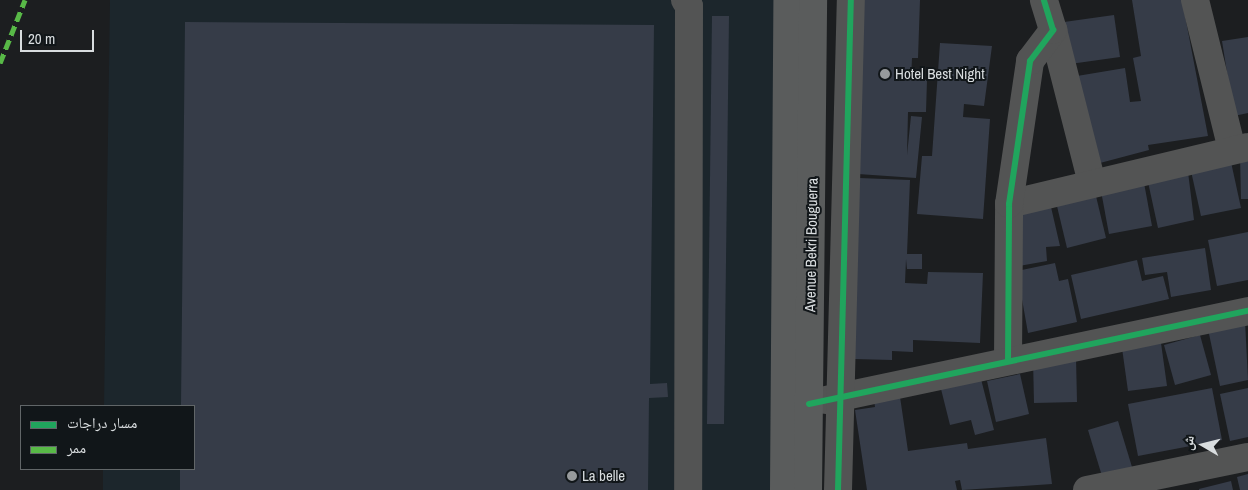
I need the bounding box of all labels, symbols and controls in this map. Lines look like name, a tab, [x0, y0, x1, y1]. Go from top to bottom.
scale bar	[22, 20, 96, 52]
text: 20 m	[28, 28, 55, 49]
place label: Hotel Best Night	[895, 65, 985, 83]
marker: Hotel Best Night	[879, 68, 891, 80]
street label: Avenue Bekri Bouguerra	[801, 178, 821, 312]
legend	[20, 405, 195, 470]
text: مسار دراجات	[67, 412, 137, 433]
north arrow	[1178, 420, 1228, 470]
text: ش	[1178, 434, 1198, 452]
text: ممر	[67, 437, 86, 458]
place label: La belle	[582, 467, 625, 485]
marker: La belle	[566, 470, 578, 482]

